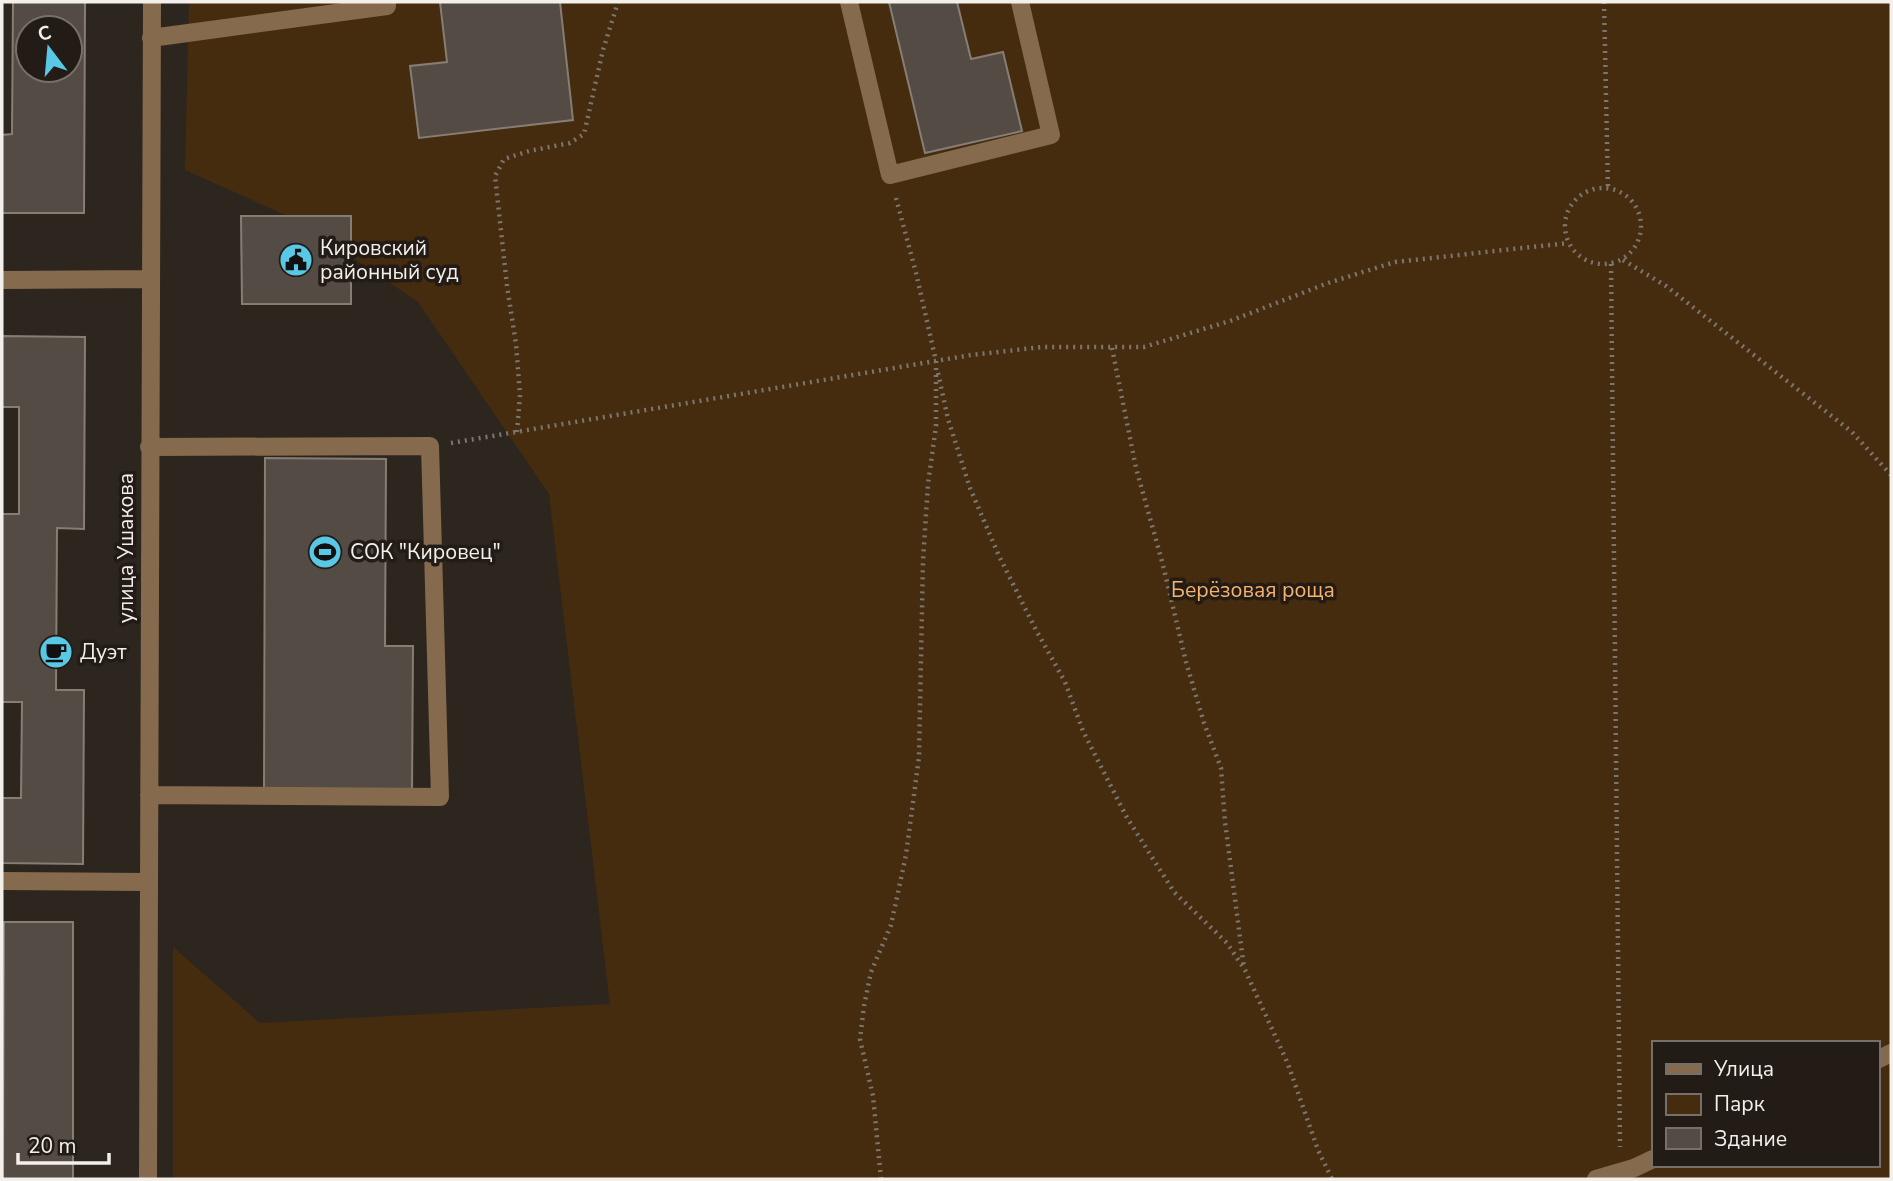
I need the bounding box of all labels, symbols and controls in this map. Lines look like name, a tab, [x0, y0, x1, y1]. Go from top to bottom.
north arrow	[14, 14, 84, 84]
text: С	[35, 19, 54, 48]
place label: Кировский районный суд	[320, 234, 459, 286]
public building icon: Кировский районный суд	[277, 241, 315, 279]
street label: улица Ушакова	[112, 473, 140, 623]
sports icon: СОК "Кировец"	[306, 533, 344, 571]
place label: СОК "Кировец"	[350, 538, 501, 566]
park label: Берёзовая роща	[1171, 576, 1335, 604]
cafe icon: Дуэт	[37, 633, 75, 671]
place label: Дуэт	[80, 638, 127, 666]
legend	[1652, 1041, 1879, 1167]
text: Улица	[1713, 1055, 1774, 1083]
text: Парк	[1714, 1090, 1766, 1118]
scale bar	[18, 1122, 108, 1166]
text: Здание	[1714, 1125, 1787, 1153]
text: 20 m	[28, 1132, 77, 1160]

